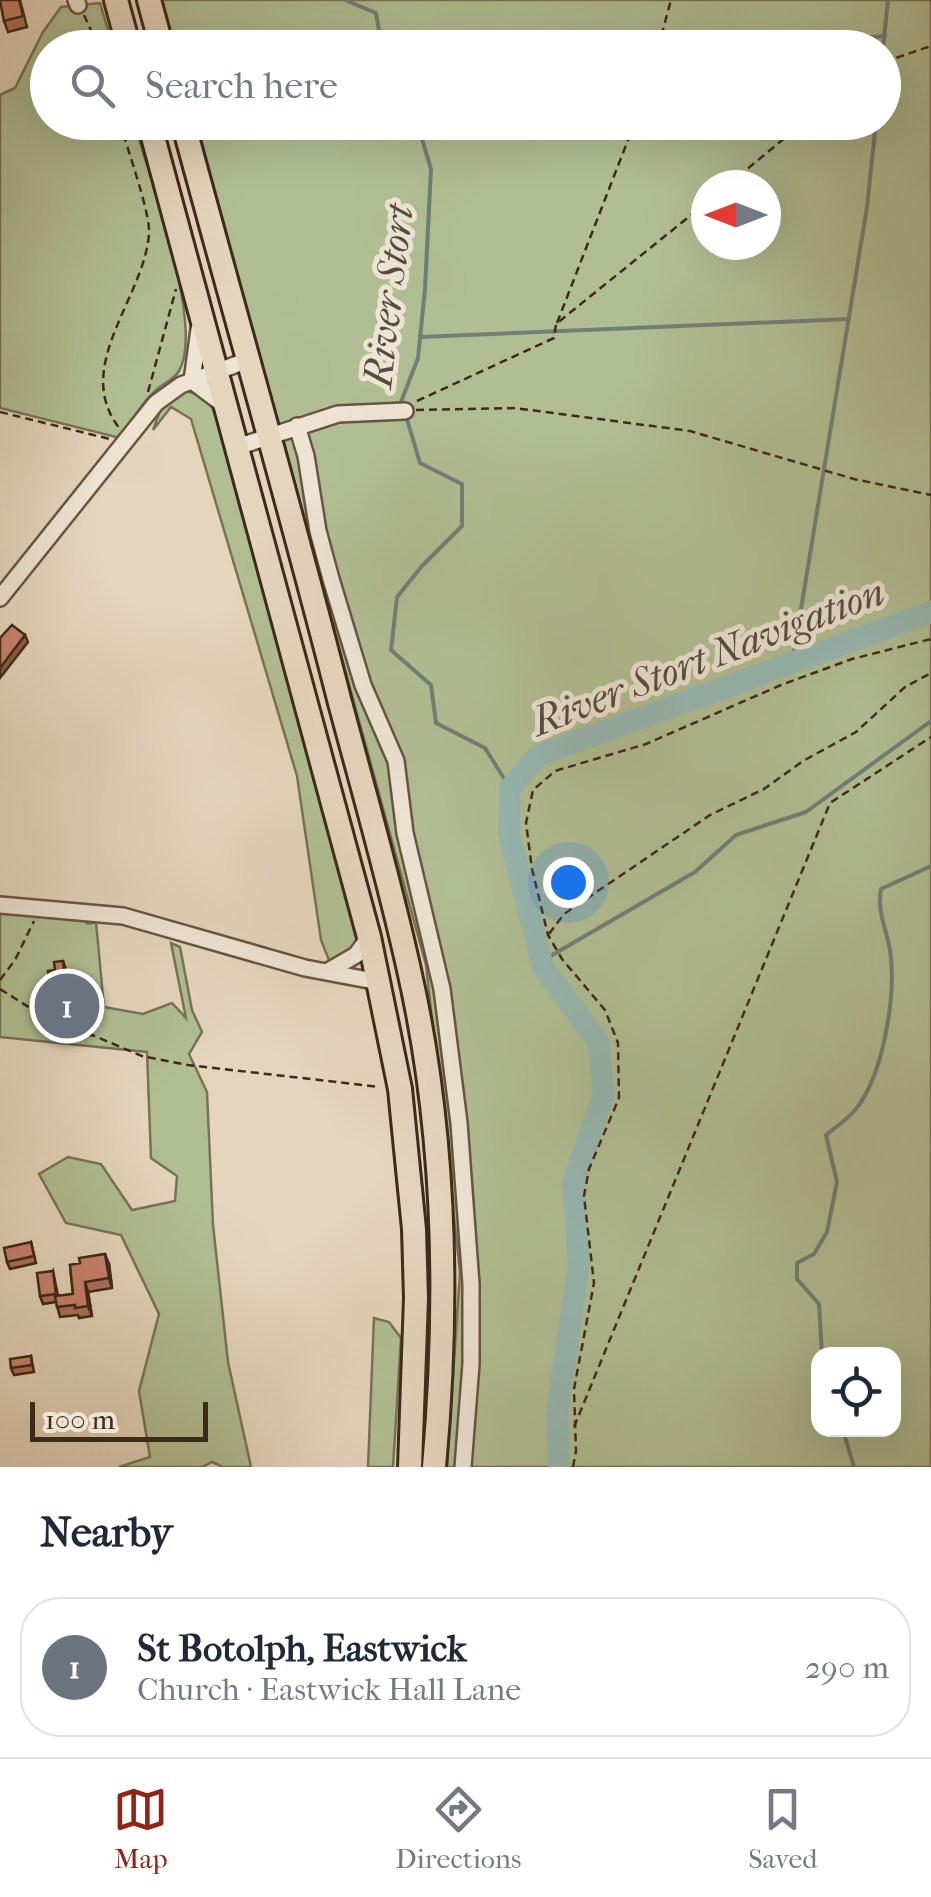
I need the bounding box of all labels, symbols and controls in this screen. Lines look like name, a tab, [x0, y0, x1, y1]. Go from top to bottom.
search box	[30, 30, 901, 140]
icon: search	[65, 58, 120, 113]
text: Search here	[145, 63, 338, 108]
north arrow	[691, 170, 781, 260]
water label: River Stort	[355, 199, 423, 393]
water label: River Stort Navigation	[522, 569, 891, 747]
your location	[543, 857, 594, 908]
pin: 1	[34, 968, 100, 1044]
map controls	[811, 1347, 901, 1437]
button: locate	[811, 1347, 901, 1437]
scale bar	[30, 1397, 208, 1442]
text: 100 m	[45, 1403, 115, 1436]
text: Nearby	[40, 1508, 172, 1557]
text: St Botolph, Eastwick	[137, 1626, 467, 1671]
text: 1	[69, 1649, 80, 1686]
text: 290 m	[805, 1649, 889, 1686]
text: Church · Eastwick Hall Lane	[137, 1671, 521, 1708]
tab: Map	[113, 1782, 168, 1875]
tab: Directions	[395, 1782, 521, 1875]
tab: Saved	[748, 1782, 818, 1875]

